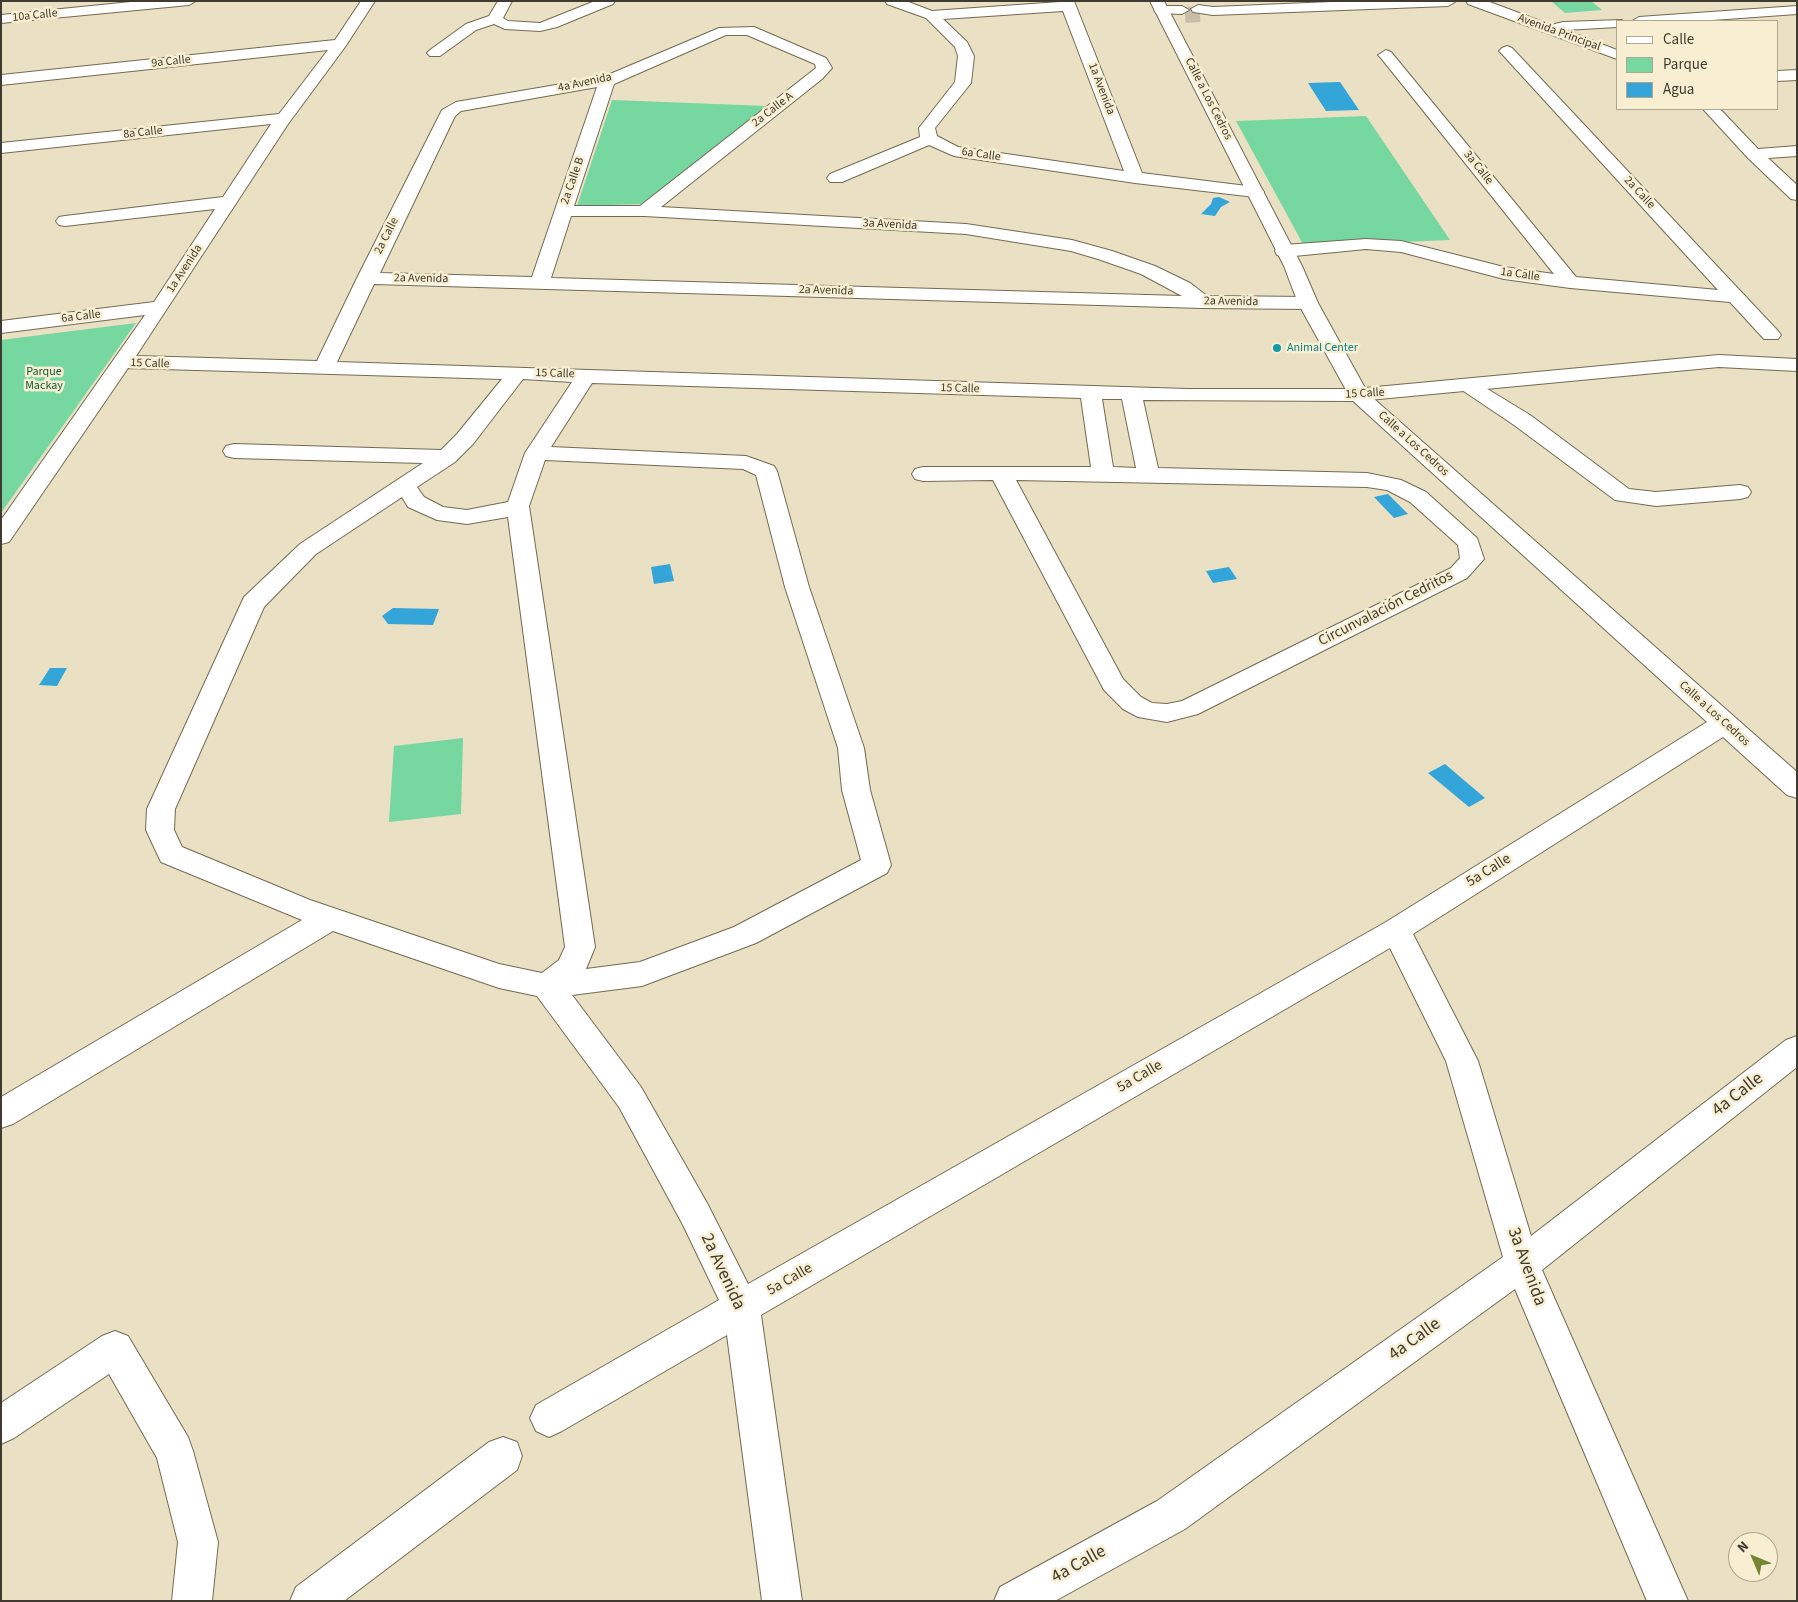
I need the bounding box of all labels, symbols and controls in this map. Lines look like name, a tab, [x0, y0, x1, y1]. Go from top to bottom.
street label: 10a Calle	[12, 6, 58, 26]
street label: Avenida Principal	[1516, 11, 1602, 55]
legend	[1616, 20, 1778, 110]
text: Calle	[1663, 29, 1694, 50]
street label: 9a Calle	[151, 53, 191, 71]
text: Parque	[1663, 54, 1707, 75]
street label: Calle a Los Cedros	[1181, 55, 1235, 143]
street label: 1a Avenida	[1084, 61, 1118, 117]
street label: 4a Avenida	[557, 70, 613, 96]
text: Agua	[1663, 79, 1694, 100]
street label: 2a Calle A	[750, 89, 796, 131]
street label: 8a Calle	[123, 124, 163, 142]
street label: 6a Calle	[960, 145, 1002, 165]
street label: 3a Calle	[1460, 148, 1496, 188]
street label: 2a Calle B	[558, 156, 588, 206]
street label: 2a Calle	[1620, 174, 1658, 212]
street label: 2a Calle	[372, 215, 402, 257]
street label: 3a Avenida	[862, 216, 918, 234]
street label: 1a Avenida	[164, 242, 206, 296]
street label: 1a Calle	[1499, 265, 1541, 285]
street label: 2a Avenida	[394, 271, 448, 287]
street label: 2a Avenida	[798, 283, 854, 299]
street label: 2a Avenida	[1204, 294, 1258, 310]
street label: 6a Calle	[61, 307, 101, 327]
place label: Animal Center	[1287, 341, 1358, 355]
marker: Animal Center	[1271, 342, 1283, 354]
street label: 15 Calle	[130, 356, 170, 372]
park label: Parque Mackay	[25, 365, 63, 393]
street label: 15 Calle	[535, 366, 575, 382]
street label: 15 Calle	[940, 381, 980, 397]
street label: 15 Calle	[1345, 386, 1385, 402]
street label: Calle a Los Cedros	[1375, 408, 1451, 480]
street label: Circunvalación Cedritos	[1316, 567, 1456, 651]
street label: Calle a Los Cedros	[1676, 678, 1752, 750]
street label: 5a Calle	[1463, 850, 1515, 892]
street label: 5a Calle	[1114, 1057, 1166, 1097]
street label: 4a Calle	[1708, 1068, 1768, 1122]
street label: 3a Avenida	[1502, 1225, 1550, 1309]
street label: 2a Avenida	[695, 1230, 749, 1314]
street label: 5a Calle	[764, 1260, 816, 1300]
street label: 4a Calle	[1385, 1314, 1445, 1366]
north arrow	[1728, 1532, 1778, 1582]
text: N	[1733, 1537, 1753, 1557]
street label: 4a Calle	[1048, 1541, 1110, 1589]

